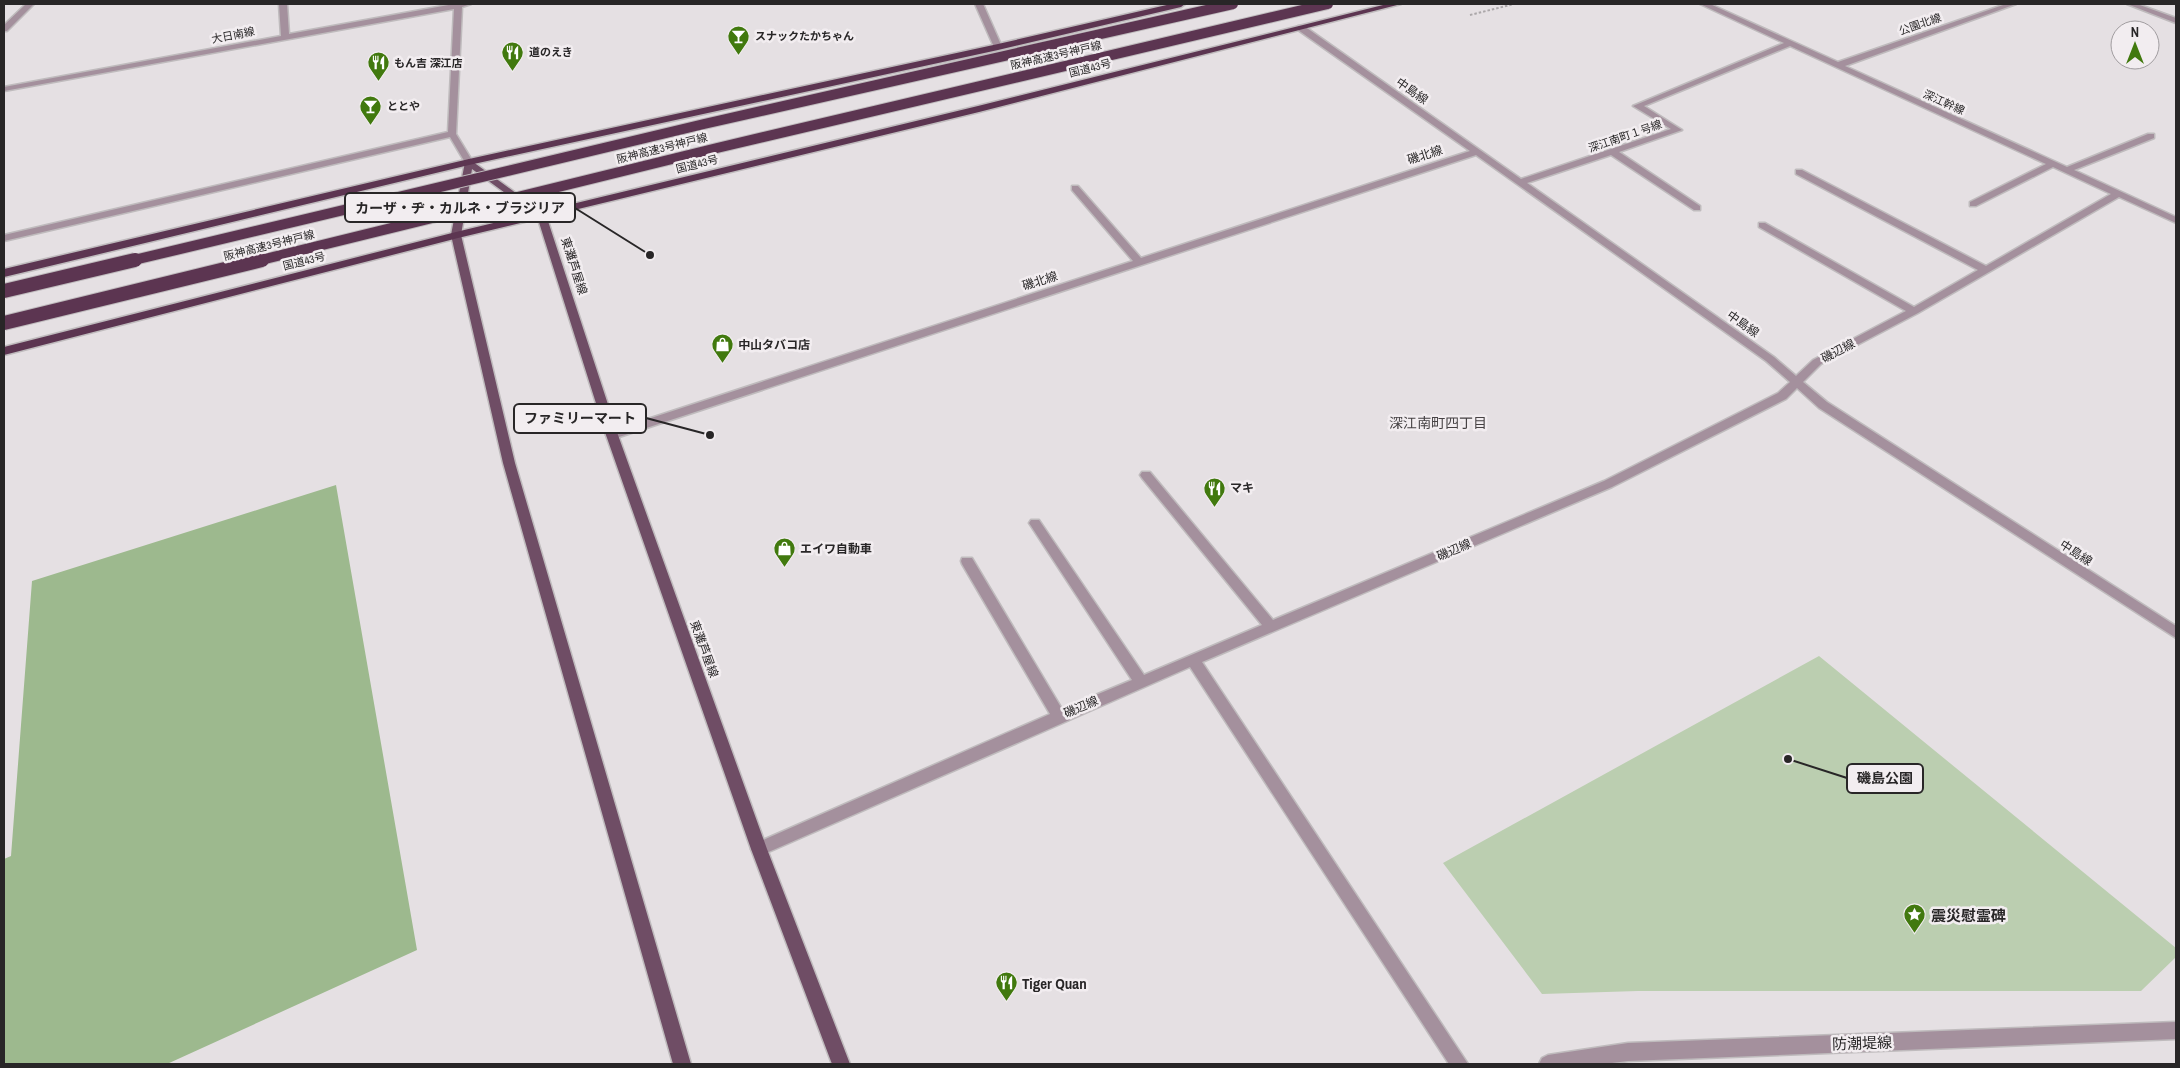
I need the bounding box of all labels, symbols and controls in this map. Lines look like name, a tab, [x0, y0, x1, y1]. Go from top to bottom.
street label: 公園北線	[1897, 10, 1943, 38]
north arrow	[2110, 20, 2160, 70]
text: N	[2131, 23, 2139, 41]
street label: 大日南線	[210, 24, 256, 46]
bar icon: スナックたかちゃん	[727, 24, 751, 55]
place label: スナックたかちゃん	[755, 29, 854, 43]
street label: 阪神高速3号神戸線	[1009, 38, 1103, 72]
restaurant icon: 道のえき	[501, 40, 525, 71]
place label: 道のえき	[529, 45, 573, 59]
restaurant icon: もん吉 深江店	[366, 51, 390, 82]
place label: もん吉 深江店	[394, 56, 463, 70]
street label: 国道43号	[1067, 56, 1113, 80]
street label: 中島線	[1393, 74, 1431, 108]
street label: 深江幹線	[1921, 87, 1967, 117]
bar icon: ととや	[359, 94, 383, 125]
place label: ととや	[387, 99, 420, 113]
street label: 深江南町１号線	[1586, 117, 1664, 155]
street label: 阪神高速3号神戸線	[615, 130, 709, 166]
street label: 磯北線	[1405, 142, 1445, 168]
street label: 国道43号	[674, 152, 720, 176]
callout: カーザ・ヂ・カルネ・ブラジリア	[345, 193, 575, 222]
text: カーザ・ヂ・カルネ・ブラジリア	[355, 199, 565, 217]
street label: 阪神高速3号神戸線	[222, 227, 316, 263]
street label: 東灘芦屋線	[557, 235, 591, 297]
street label: 国道43号	[281, 249, 327, 273]
street label: 磯北線	[1020, 268, 1060, 294]
street label: 中島線	[1724, 307, 1762, 341]
shop icon: 中山タバコ店	[710, 333, 734, 364]
street label: 磯辺線	[1818, 335, 1858, 367]
place label: 中山タバコ店	[738, 337, 810, 353]
callout: ファミリーマート	[514, 404, 646, 433]
text: ファミリーマート	[524, 409, 636, 427]
district label: 深江南町四丁目	[1389, 414, 1487, 432]
restaurant icon: マキ	[1202, 476, 1226, 507]
place label: マキ	[1230, 480, 1254, 496]
street label: 磯辺線	[1434, 536, 1474, 564]
street label: 中島線	[2057, 536, 2095, 570]
shop icon: エイワ自動車	[772, 537, 796, 568]
place label: エイワ自動車	[800, 541, 872, 557]
street label: 東灘芦屋線	[686, 618, 722, 680]
street label: 磯辺線	[1061, 693, 1101, 721]
callout: 磯島公園	[1847, 764, 1923, 793]
text: 磯島公園	[1856, 769, 1913, 787]
place icon: 震災慰霊碑	[1903, 903, 1927, 934]
place label: 震災慰霊碑	[1931, 905, 2006, 926]
restaurant icon: Tiger Quan	[994, 971, 1018, 1002]
place label: Tiger Quan	[1022, 973, 1087, 994]
street label: 防潮堤線	[1832, 1031, 1892, 1055]

